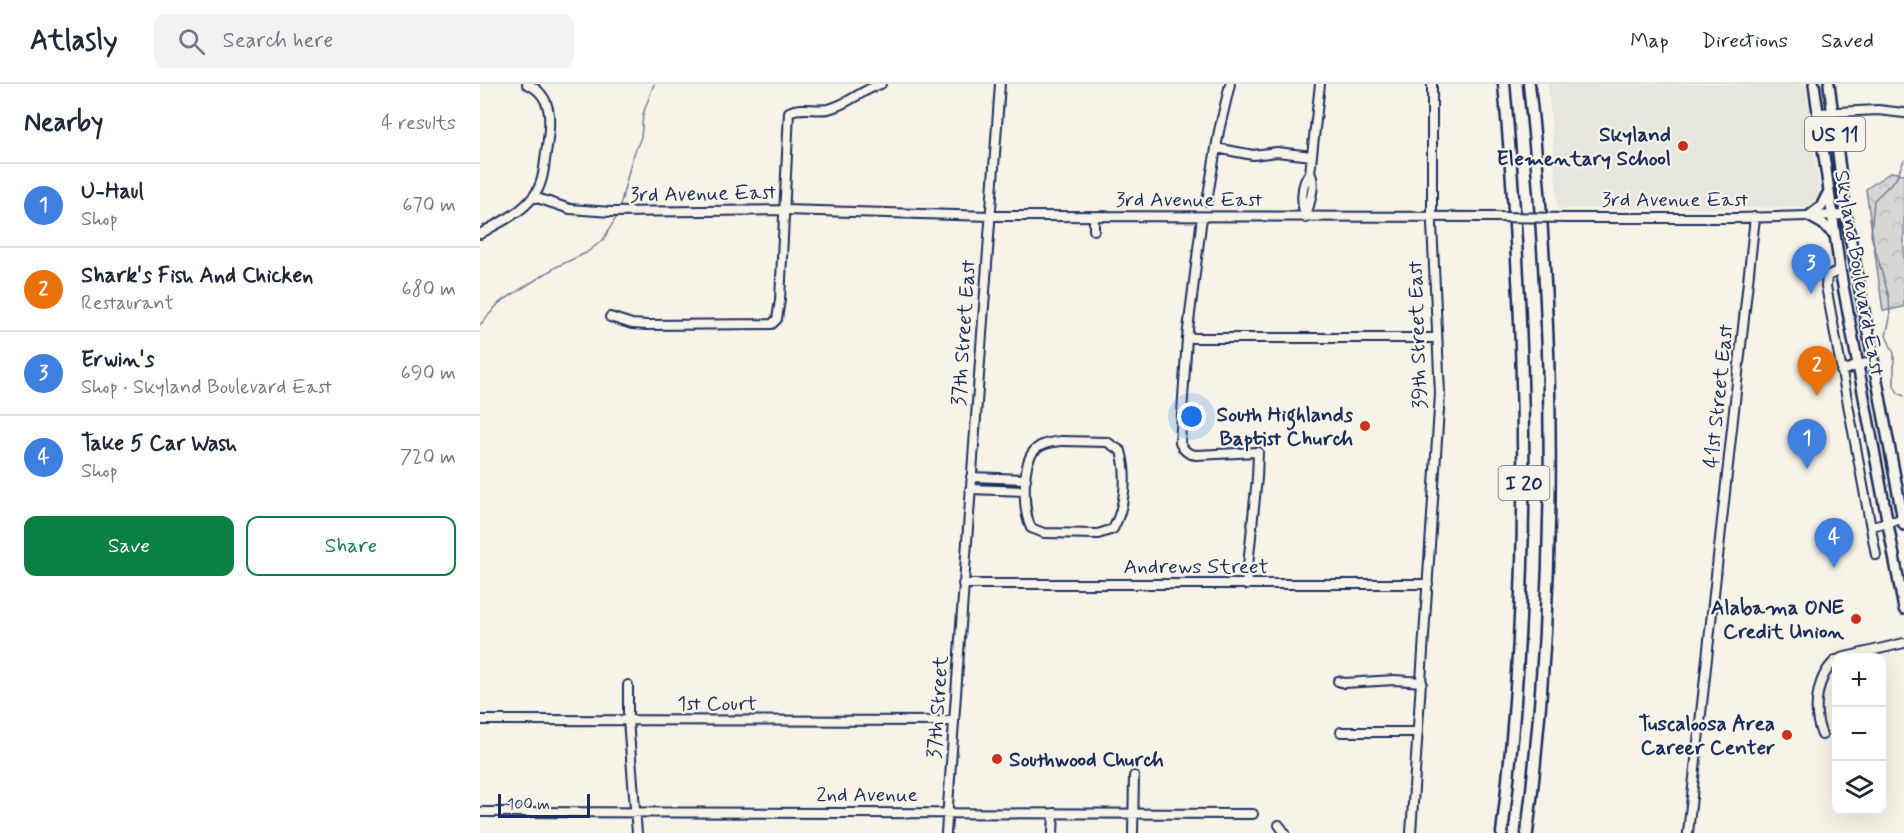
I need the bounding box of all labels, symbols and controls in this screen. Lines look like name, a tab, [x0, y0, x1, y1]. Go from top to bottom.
search box	[154, 14, 574, 68]
text: Atlasly	[30, 23, 118, 60]
icon: search	[175, 25, 208, 58]
text: Search here	[223, 27, 333, 55]
text: Map	[1630, 27, 1669, 55]
text: Directions	[1702, 27, 1788, 55]
text: Saved	[1821, 27, 1874, 55]
text: Nearby	[24, 106, 103, 140]
text: 4 results	[381, 110, 456, 137]
road number: US 11	[1805, 117, 1865, 151]
place label: Skyland Elementary School	[1496, 121, 1671, 173]
marker: Skyland Elementary School	[1676, 139, 1690, 153]
street label: Skyland Boulevard East	[1827, 168, 1891, 379]
text: U-Haul	[81, 178, 144, 206]
street label: 3rd Avenue East	[630, 179, 777, 209]
street label: 3rd Avenue East	[1116, 186, 1263, 214]
street label: 3rd Avenue East	[1602, 186, 1749, 214]
text: 1	[39, 192, 48, 219]
text: 670 m	[402, 192, 456, 219]
text: Shop	[81, 206, 118, 233]
pin: 3	[1792, 244, 1830, 294]
street label: 37th Street East	[945, 258, 983, 407]
street label: 39th Street East	[1401, 260, 1435, 410]
text: Shark's Fish And Chicken	[81, 262, 313, 290]
text: 2	[39, 276, 48, 303]
text: 680 m	[401, 276, 456, 303]
text: Restaurant	[81, 290, 174, 317]
street label: 41st Street East	[1698, 322, 1741, 469]
text: Erwin's	[81, 346, 154, 374]
pin: 2	[1798, 346, 1836, 396]
text: 3	[39, 360, 48, 387]
text: 690 m	[401, 360, 456, 387]
text: Shop · Skyland Boulevard East	[81, 374, 332, 401]
place label: South Highlands Baptist Church	[1217, 401, 1354, 453]
your location	[1177, 402, 1206, 431]
marker: South Highlands Baptist Church	[1358, 419, 1372, 433]
pin: 1	[1788, 420, 1826, 469]
text: Take 5 Car Wash	[81, 430, 237, 458]
text: 4	[38, 444, 49, 471]
text: 720 m	[400, 444, 456, 471]
text: Shop	[81, 458, 118, 485]
road number: I 20	[1498, 466, 1550, 500]
button: Save	[24, 516, 234, 576]
button: Share	[246, 516, 456, 576]
pin: 4	[1814, 518, 1854, 568]
street label: Andrews Street	[1124, 553, 1269, 581]
place label: Alabama ONE Credit Union	[1711, 594, 1845, 646]
marker: Alabama ONE Credit Union	[1849, 612, 1863, 626]
map controls	[1832, 653, 1886, 815]
button: +	[1832, 653, 1886, 707]
street label: 37th Street	[920, 654, 956, 760]
street label: 1st Court	[677, 690, 757, 718]
button: −	[1832, 707, 1886, 761]
place label: Tuscaloosa Area Career Center	[1639, 710, 1775, 762]
marker: Tuscaloosa Area Career Center	[1780, 728, 1794, 742]
place label: Southwood Church	[1009, 746, 1164, 774]
marker: Southwood Church	[990, 752, 1004, 766]
button: layers	[1832, 761, 1886, 815]
street label: 2nd Avenue	[816, 781, 918, 809]
scale bar	[498, 791, 590, 818]
text: 100 m	[507, 794, 550, 815]

